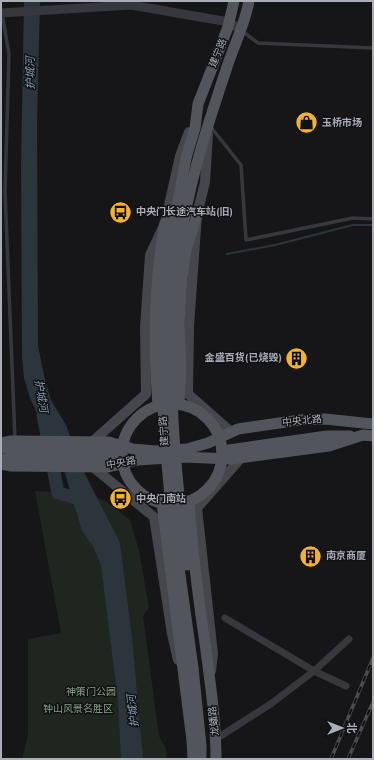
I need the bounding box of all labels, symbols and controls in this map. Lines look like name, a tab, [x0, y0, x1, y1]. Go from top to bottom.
street label: 建宁路	[206, 36, 230, 70]
water label: 护城河	[23, 55, 38, 90]
shop icon: 玉桥市场	[293, 110, 319, 136]
place label: 玉桥市场	[322, 116, 362, 130]
bus stop icon: 中央门长途汽车站(旧)	[107, 199, 133, 225]
place label: 中央门长途汽车站(旧)	[136, 205, 233, 219]
building icon: 金盛百货(已烧毁)	[284, 345, 310, 371]
place label: 金盛百货(已烧毁)	[204, 351, 282, 365]
water label: 护城河	[31, 379, 51, 415]
street label: 中央北路	[281, 412, 323, 430]
street label: 建宁路	[156, 416, 172, 446]
street label: 中央路	[105, 454, 137, 472]
bus stop icon: 中央门南站	[107, 486, 133, 512]
place label: 中央门南站	[136, 492, 186, 506]
building icon: 南京商厦	[297, 543, 323, 569]
place label: 南京商厦	[326, 549, 366, 563]
park label: 神策门公园	[66, 685, 116, 699]
water label: 护城河	[124, 692, 142, 728]
park label: 钟山风景名胜区	[43, 702, 113, 716]
street label: 龙蟠路	[205, 705, 223, 737]
north arrow	[322, 708, 362, 748]
text: 北	[344, 723, 359, 734]

